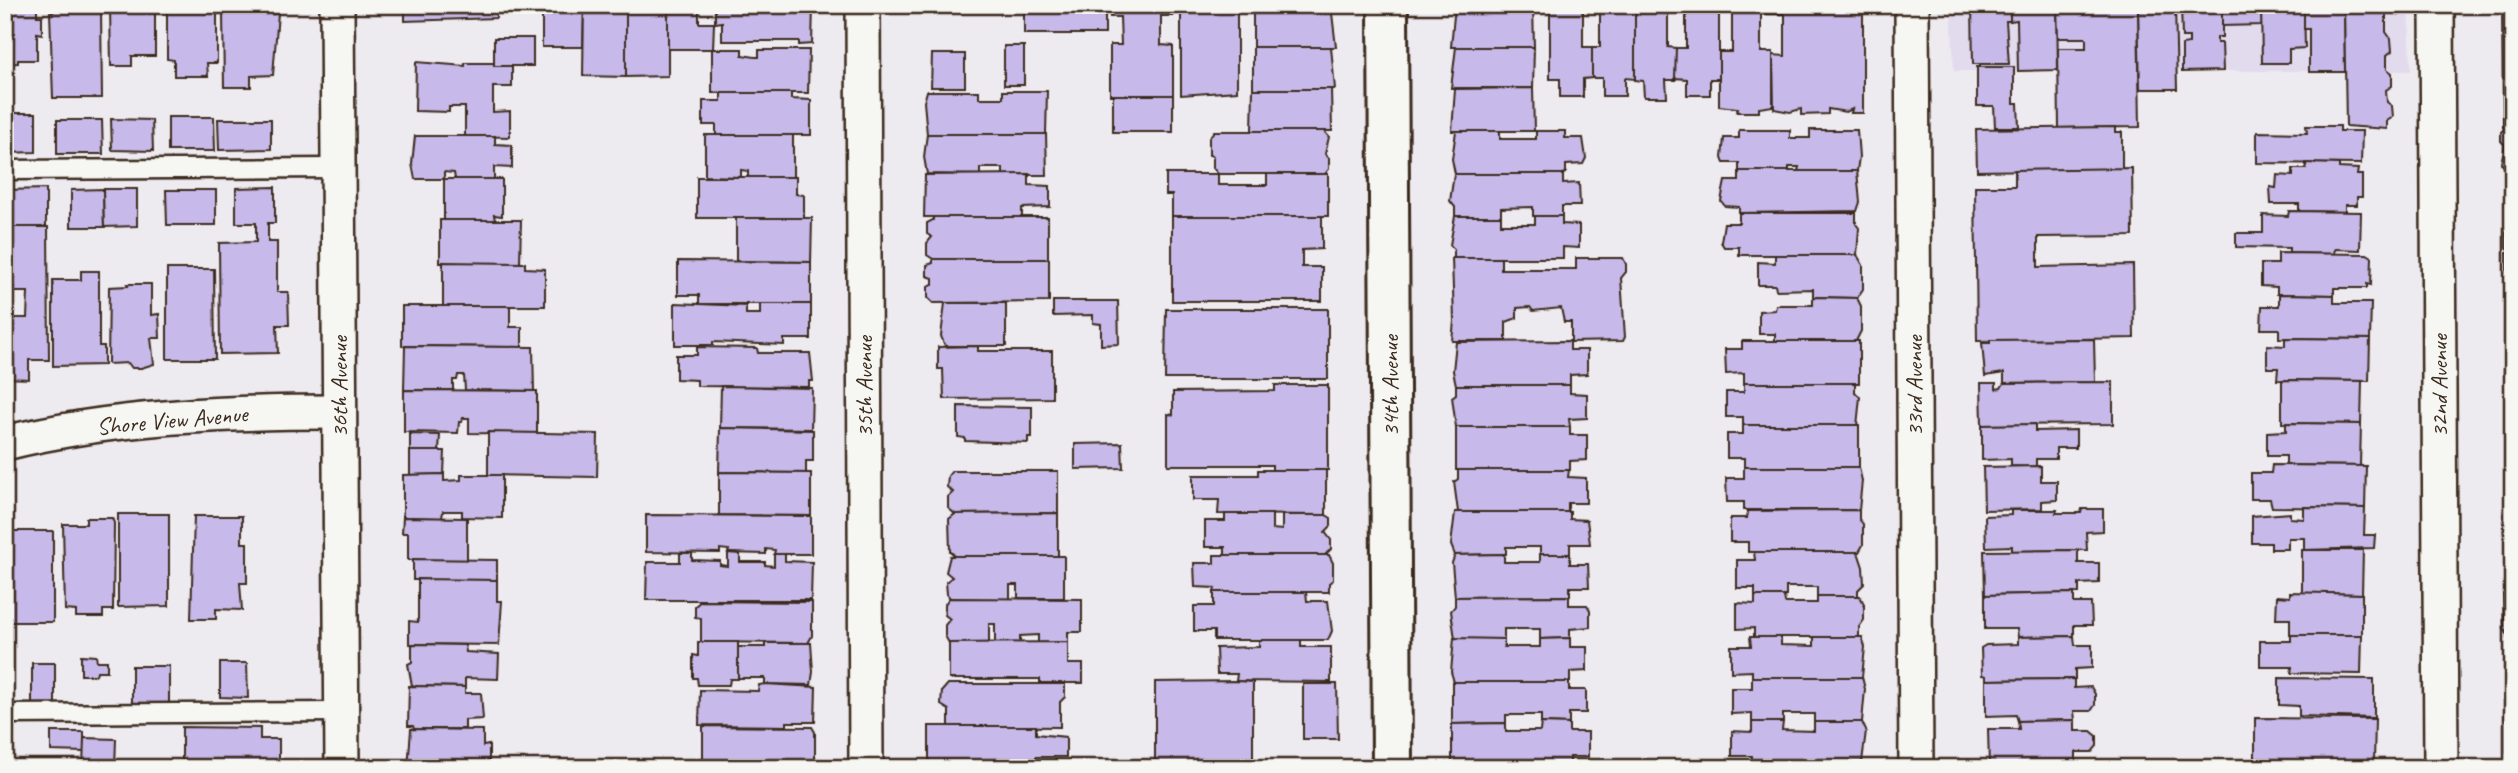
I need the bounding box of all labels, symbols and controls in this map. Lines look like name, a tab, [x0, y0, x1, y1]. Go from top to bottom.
street label: 32nd Avenue	[2424, 332, 2454, 437]
street label: 34th Avenue	[1375, 333, 1405, 437]
street label: 33rd Avenue	[1899, 333, 1929, 436]
street label: 36th Avenue	[324, 334, 354, 438]
street label: 35th Avenue	[849, 334, 879, 438]
street label: Shore View Avenue	[95, 398, 251, 442]

